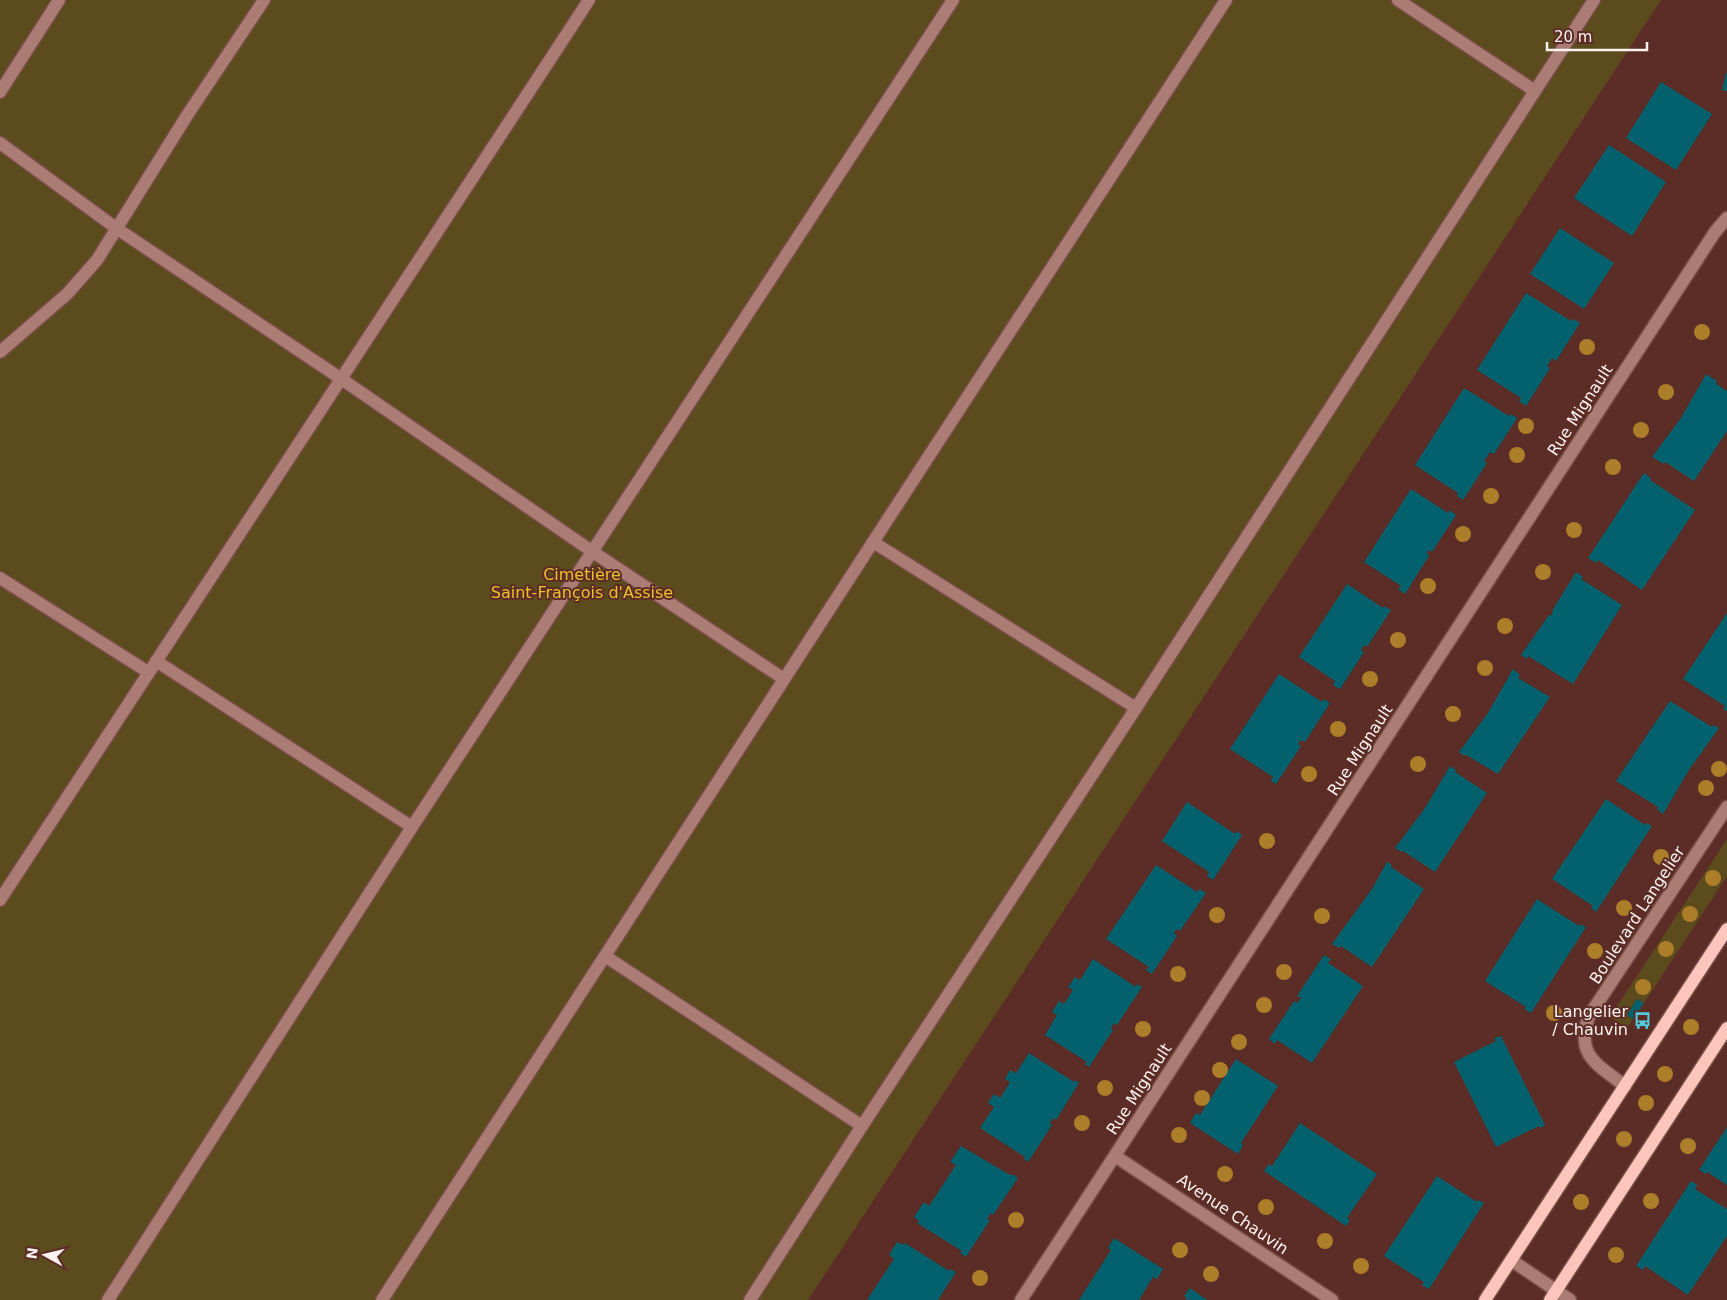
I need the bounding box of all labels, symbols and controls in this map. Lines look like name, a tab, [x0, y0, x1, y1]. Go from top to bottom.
scale bar	[1547, 20, 1647, 52]
text: 20 m	[1554, 28, 1592, 46]
street label: Rue Mignault	[1544, 361, 1616, 459]
park label: Cimetière Saint-François d'Assise	[491, 565, 673, 602]
street label: Rue Mignault	[1324, 701, 1396, 799]
street label: Boulevard Langelier	[1585, 842, 1689, 987]
place label: Langelier / Chauvin	[1552, 1002, 1628, 1039]
bus stop icon: Langelier / Chauvin	[1632, 1010, 1652, 1030]
street label: Rue Mignault	[1103, 1040, 1175, 1138]
street label: Avenue Chauvin	[1174, 1170, 1292, 1258]
north arrow	[20, 1230, 70, 1280]
text: N	[23, 1246, 41, 1260]

